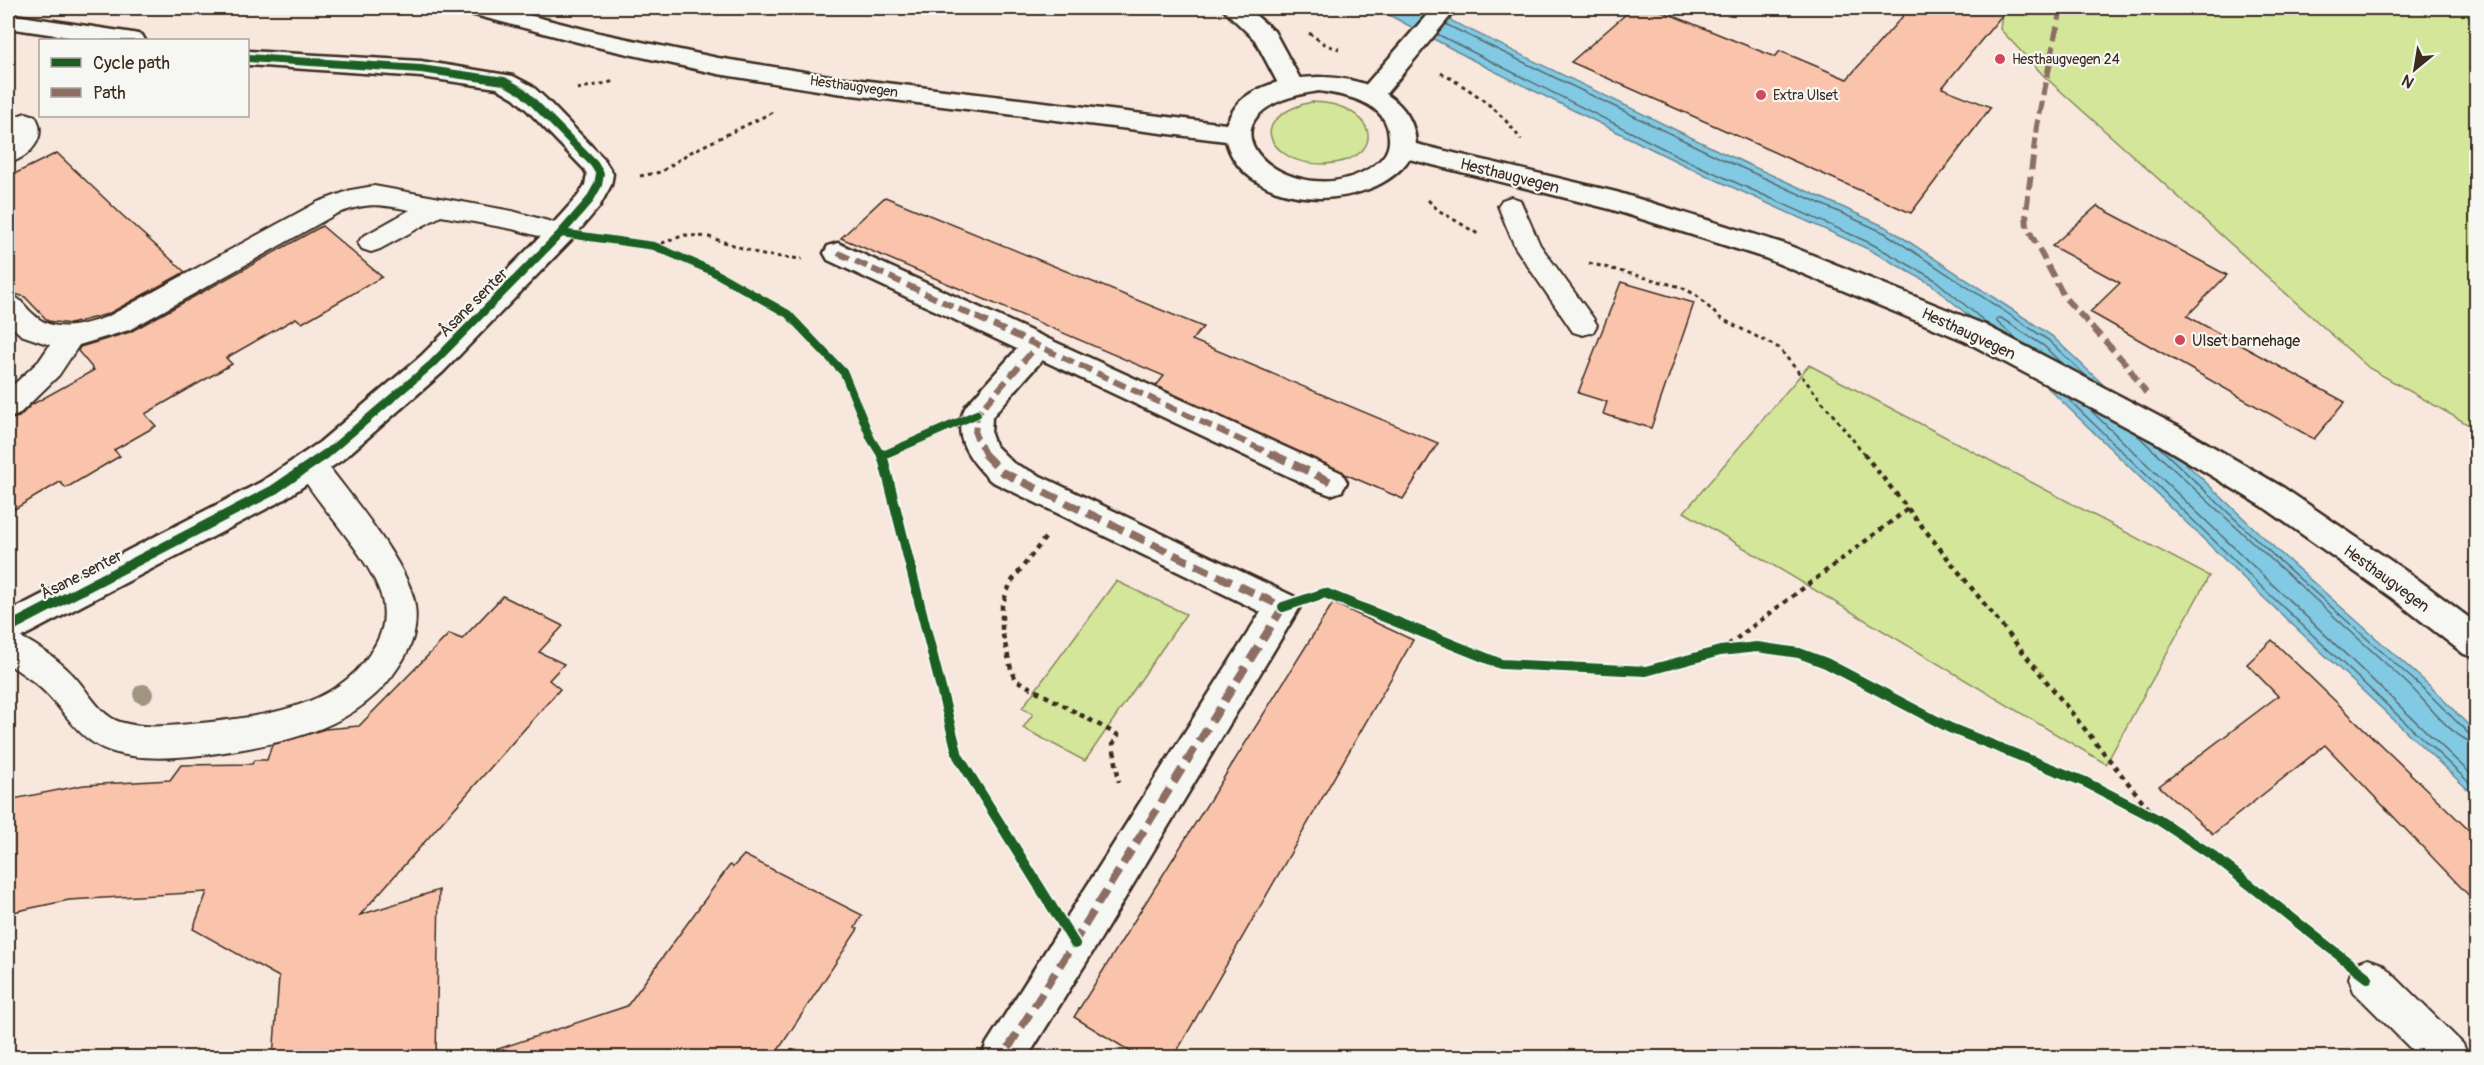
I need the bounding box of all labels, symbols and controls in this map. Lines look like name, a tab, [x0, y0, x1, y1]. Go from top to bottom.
legend	[39, 39, 249, 117]
north arrow	[2385, 39, 2445, 99]
place label: Hesthaugvegen 24	[2012, 51, 2120, 68]
text: Cycle path	[93, 52, 170, 75]
marker: Hesthaugvegen 24	[1993, 52, 2007, 66]
text: N	[2398, 70, 2418, 92]
street label: Hesthaugvegen	[809, 72, 899, 101]
text: Path	[93, 82, 126, 105]
place label: Extra Ulset	[1773, 87, 1839, 104]
marker: Extra Ulset	[1754, 88, 1768, 102]
street label: Hesthaugvegen	[1458, 154, 1561, 198]
street label: Åsane senter	[434, 263, 512, 341]
street label: Hesthaugvegen	[1918, 303, 2019, 364]
place label: Ulset barnehage	[2192, 331, 2300, 351]
marker: Ulset barnehage	[2173, 333, 2187, 347]
street label: Hesthaugvegen	[2339, 541, 2433, 617]
street label: Åsane senter	[37, 545, 126, 604]

